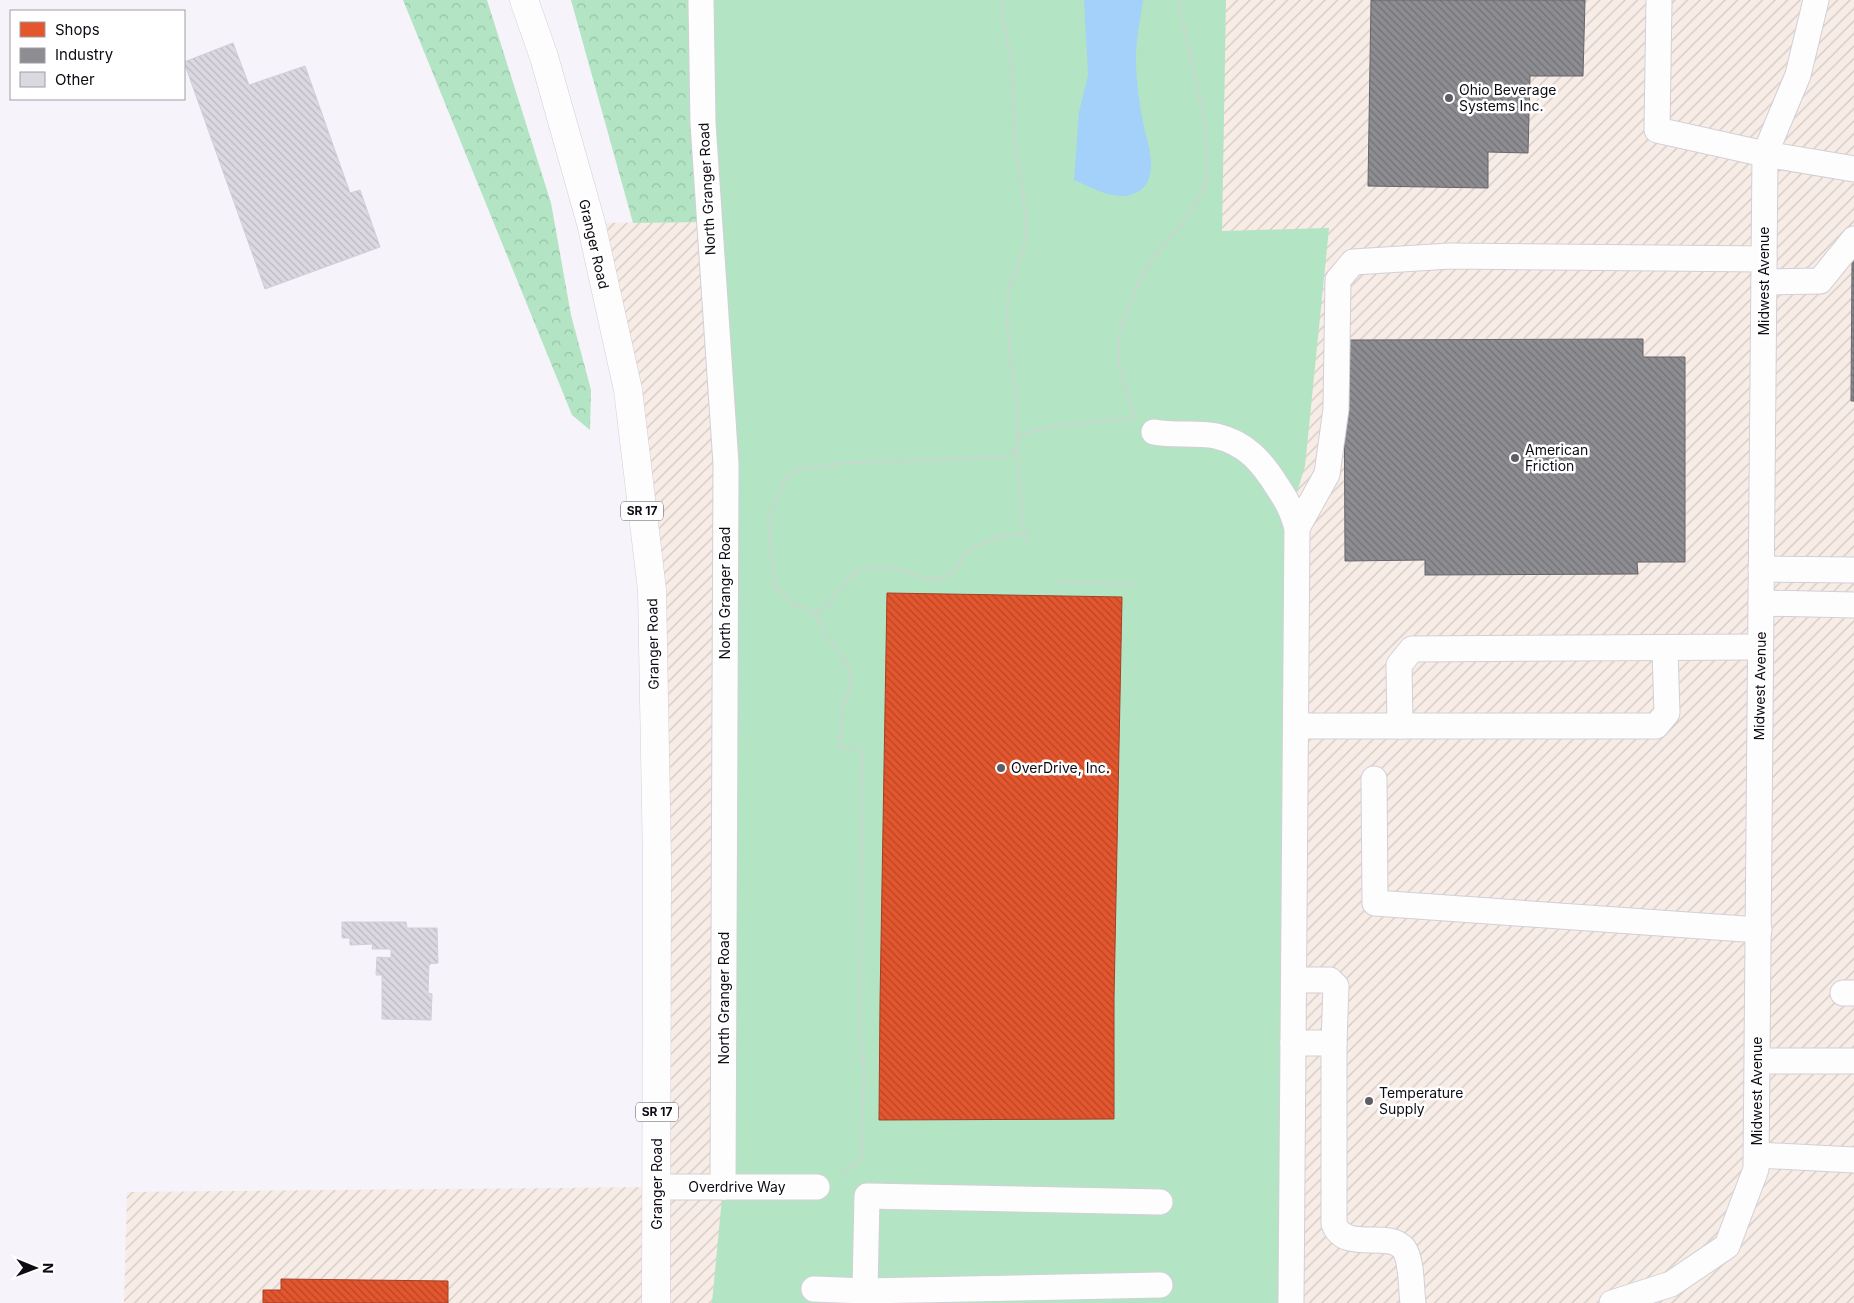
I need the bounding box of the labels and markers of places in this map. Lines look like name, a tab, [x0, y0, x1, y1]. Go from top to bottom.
place label: Ohio Beverage Systems Inc.	[1459, 81, 1556, 114]
marker: Ohio Beverage Systems Inc.	[1443, 92, 1455, 104]
place label: American Friction	[1525, 441, 1588, 474]
marker: American Friction	[1509, 452, 1521, 464]
place label: OverDrive, Inc.	[1011, 759, 1110, 776]
marker: OverDrive, Inc.	[995, 762, 1007, 774]
place label: Temperature Supply	[1379, 1084, 1463, 1117]
marker: Temperature Supply	[1363, 1095, 1375, 1107]

